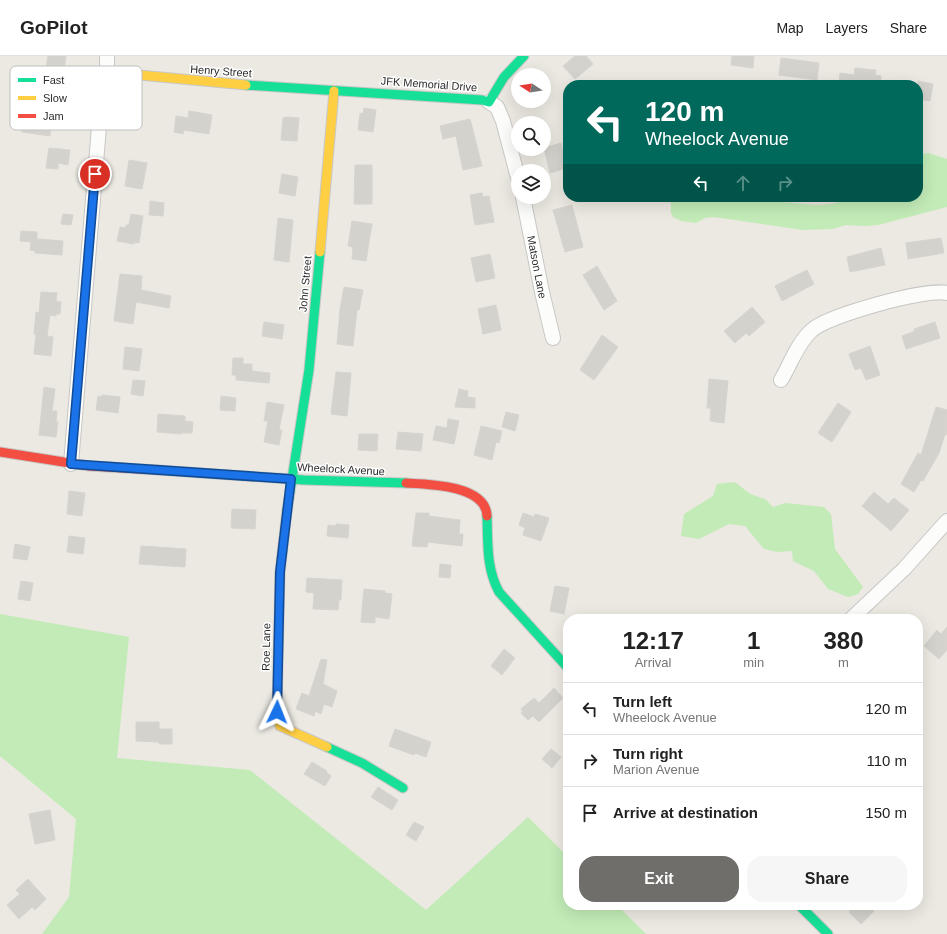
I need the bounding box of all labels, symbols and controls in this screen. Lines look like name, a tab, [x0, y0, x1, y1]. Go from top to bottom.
text: GoPilot	[20, 17, 88, 38]
text: Map	[776, 20, 804, 36]
text: Layers	[826, 20, 868, 36]
text: Share	[890, 20, 927, 36]
street label: Henry Street	[190, 63, 252, 79]
legend	[10, 66, 142, 130]
north arrow	[511, 68, 551, 108]
map controls	[511, 68, 551, 204]
text: Fast	[43, 74, 64, 86]
street label: JFK Memorial Drive	[380, 75, 478, 93]
text: Slow	[43, 92, 67, 104]
icon: left	[579, 96, 631, 148]
text: 120 m	[645, 96, 724, 127]
text: Jam	[43, 110, 64, 122]
button: search	[511, 116, 551, 156]
text: Wheelock Avenue	[645, 129, 789, 149]
pin	[78, 157, 112, 191]
icon: arrive	[84, 163, 106, 185]
button: layers	[511, 164, 551, 204]
icon: left	[690, 172, 712, 194]
icon: ahead	[732, 172, 754, 194]
icon: right	[774, 172, 796, 194]
street label: Matson Lane	[525, 235, 549, 299]
street label: John Street	[297, 255, 313, 313]
street label: Wheelock Avenue	[297, 461, 385, 477]
street label: Roe Lane	[260, 623, 272, 671]
text: 12:17	[622, 627, 684, 654]
text: 1	[747, 627, 760, 654]
text: 380	[824, 627, 864, 654]
text: Arrival	[635, 655, 672, 670]
text: min	[743, 655, 764, 670]
text: m	[838, 655, 849, 670]
position arrow	[256, 691, 298, 733]
text: Turn left	[613, 693, 672, 710]
icon: left	[579, 698, 601, 720]
text: 120 m	[865, 700, 907, 717]
text: Wheelock Avenue	[613, 710, 717, 725]
text: Turn right	[613, 745, 683, 762]
icon: right	[579, 750, 601, 772]
text: 110 m	[866, 752, 907, 769]
text: Marion Avenue	[613, 762, 700, 777]
icon: arrive	[579, 802, 601, 824]
text: Arrive at destination	[613, 804, 758, 821]
text: 150 m	[865, 804, 907, 821]
button: Exit	[579, 856, 739, 902]
button: Share	[747, 856, 907, 902]

